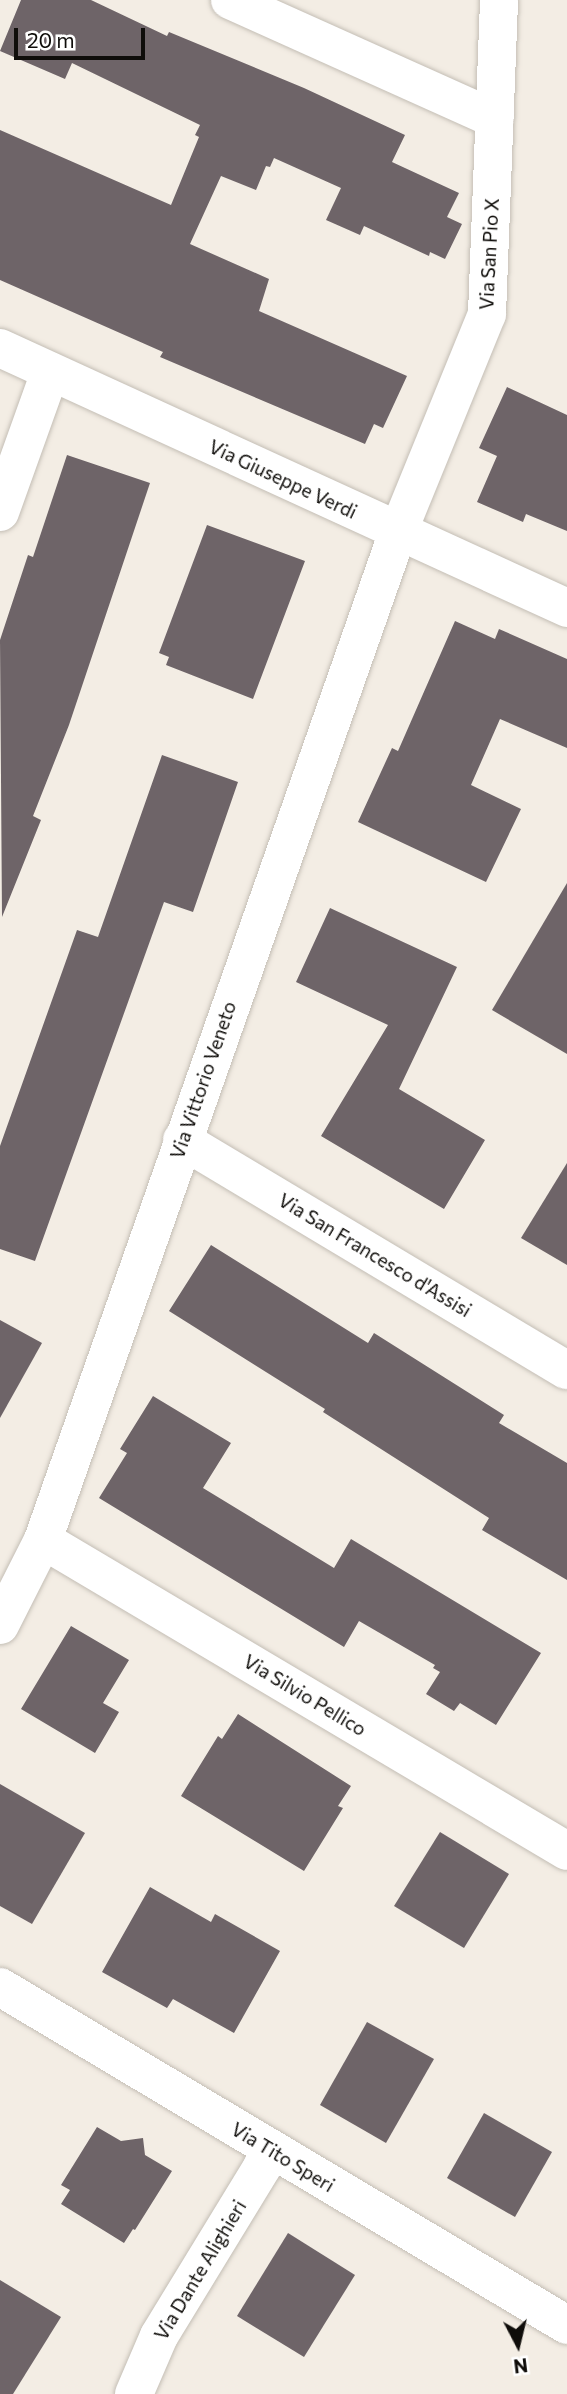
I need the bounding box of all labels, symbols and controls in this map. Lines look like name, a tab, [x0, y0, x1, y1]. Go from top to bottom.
scale bar	[18, 14, 149, 58]
text: 20 m	[27, 27, 75, 52]
street label: Via San Pio X	[475, 198, 503, 310]
street label: Via Giuseppe Verdi	[205, 435, 361, 523]
street label: Via Vittorio Veneto	[165, 998, 241, 1162]
street label: Via San Francesco d'Assisi	[274, 1188, 476, 1322]
street label: Via Silvio Pellico	[240, 1649, 370, 1741]
street label: Via Tito Speri	[227, 2117, 339, 2197]
street label: Via Dante Alighieri	[149, 2196, 251, 2344]
north arrow	[483, 2310, 553, 2380]
text: N	[512, 2354, 529, 2379]

